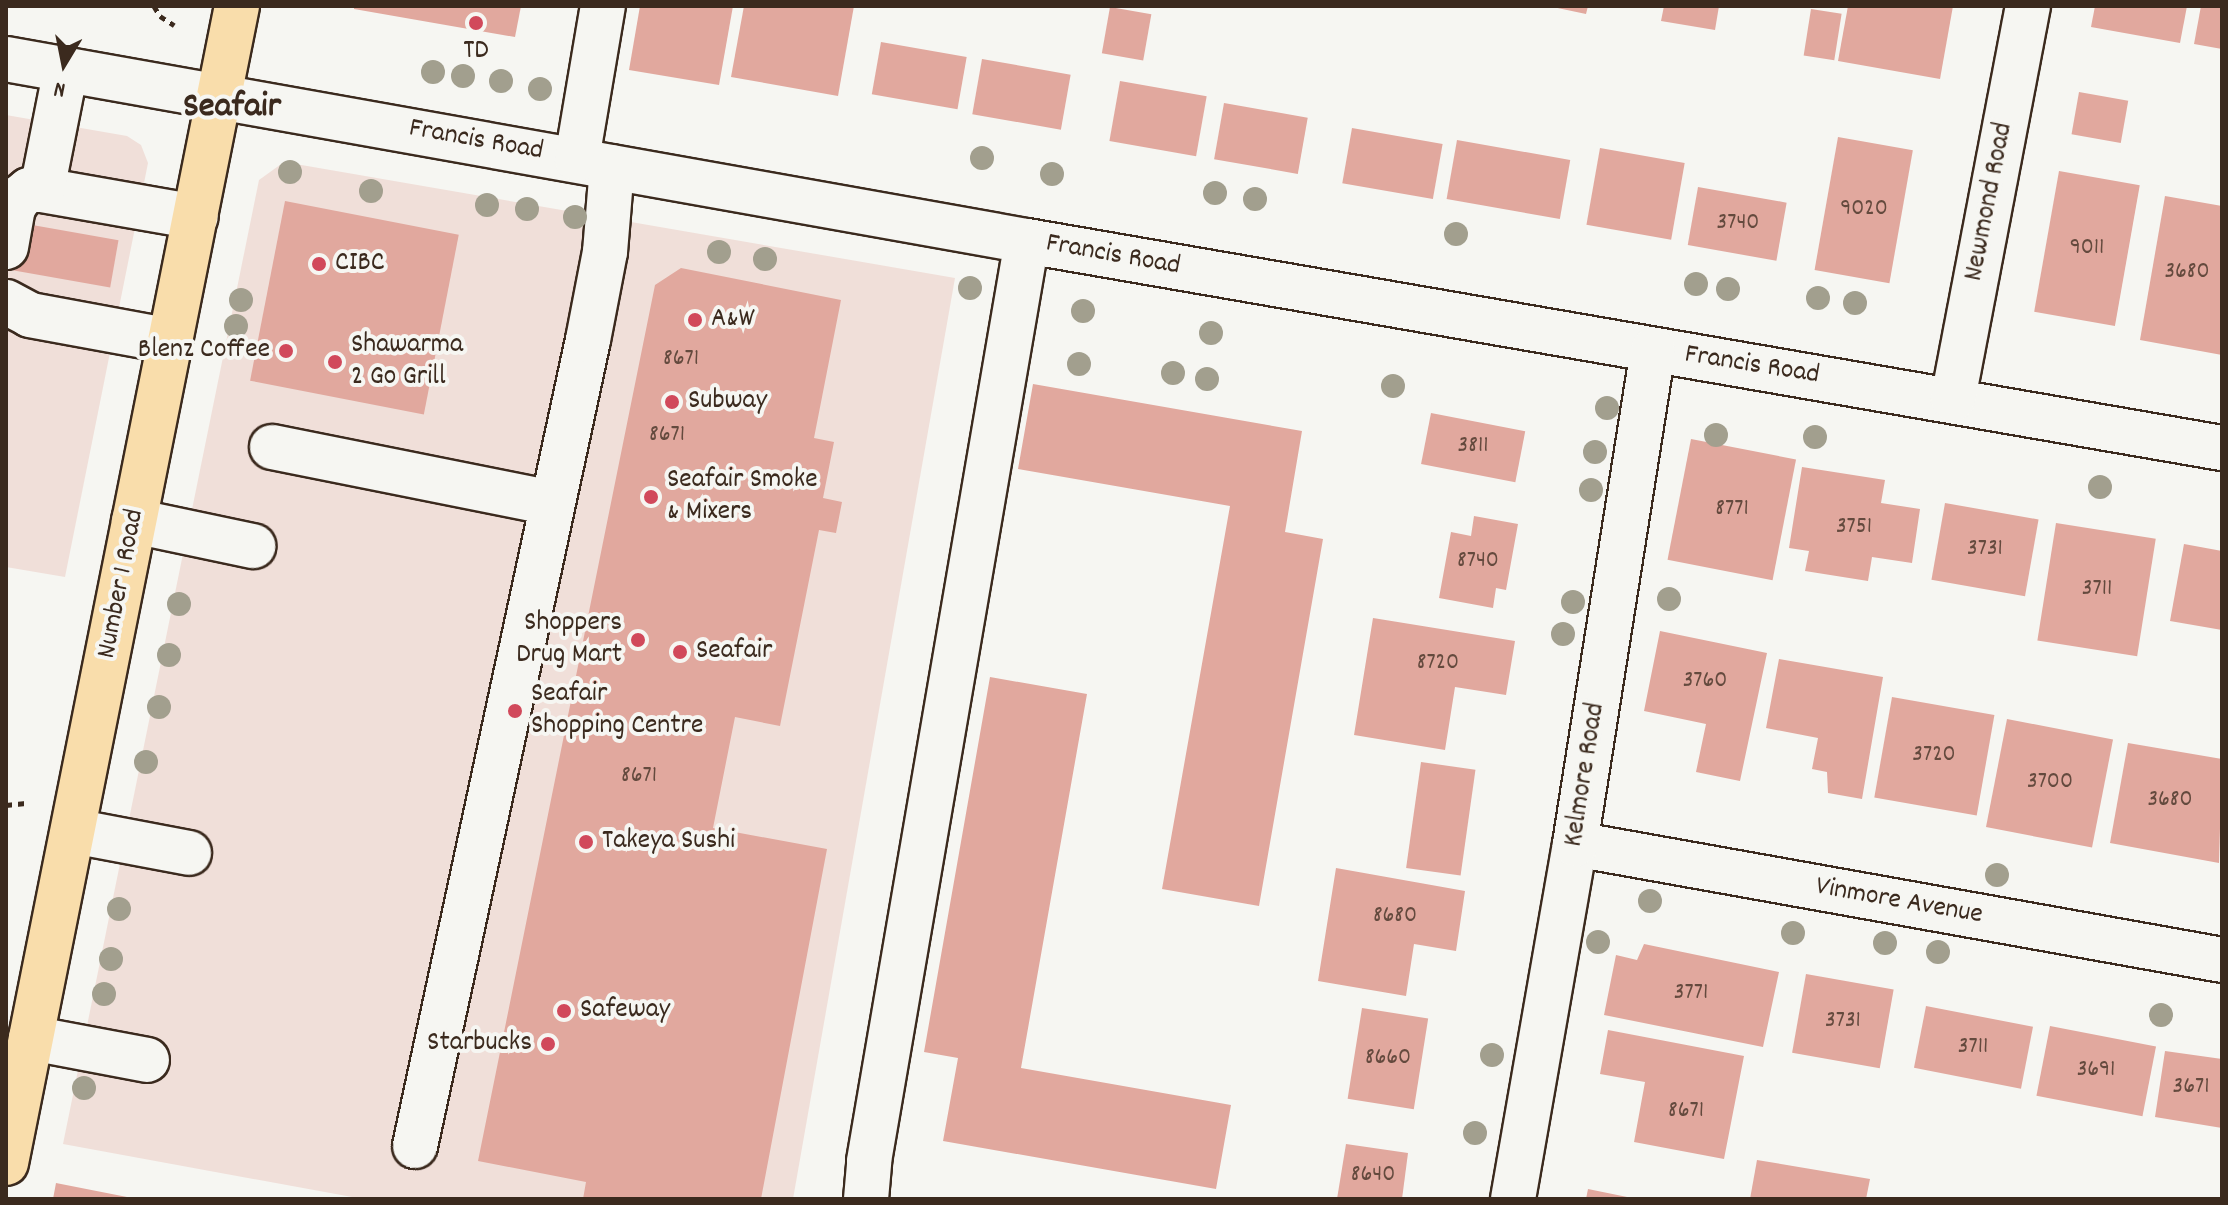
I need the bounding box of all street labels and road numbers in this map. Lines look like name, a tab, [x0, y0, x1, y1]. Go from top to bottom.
street label: Francis Road	[406, 113, 546, 169]
street label: Newmond Road	[1958, 120, 2022, 284]
street label: Francis Road	[1043, 228, 1183, 284]
street label: Francis Road	[1682, 339, 1822, 393]
street label: Number 1 Road	[91, 507, 153, 661]
street label: Kelmore Road	[1558, 701, 1614, 849]
street label: Vinmore Avenue	[1813, 871, 1985, 933]

